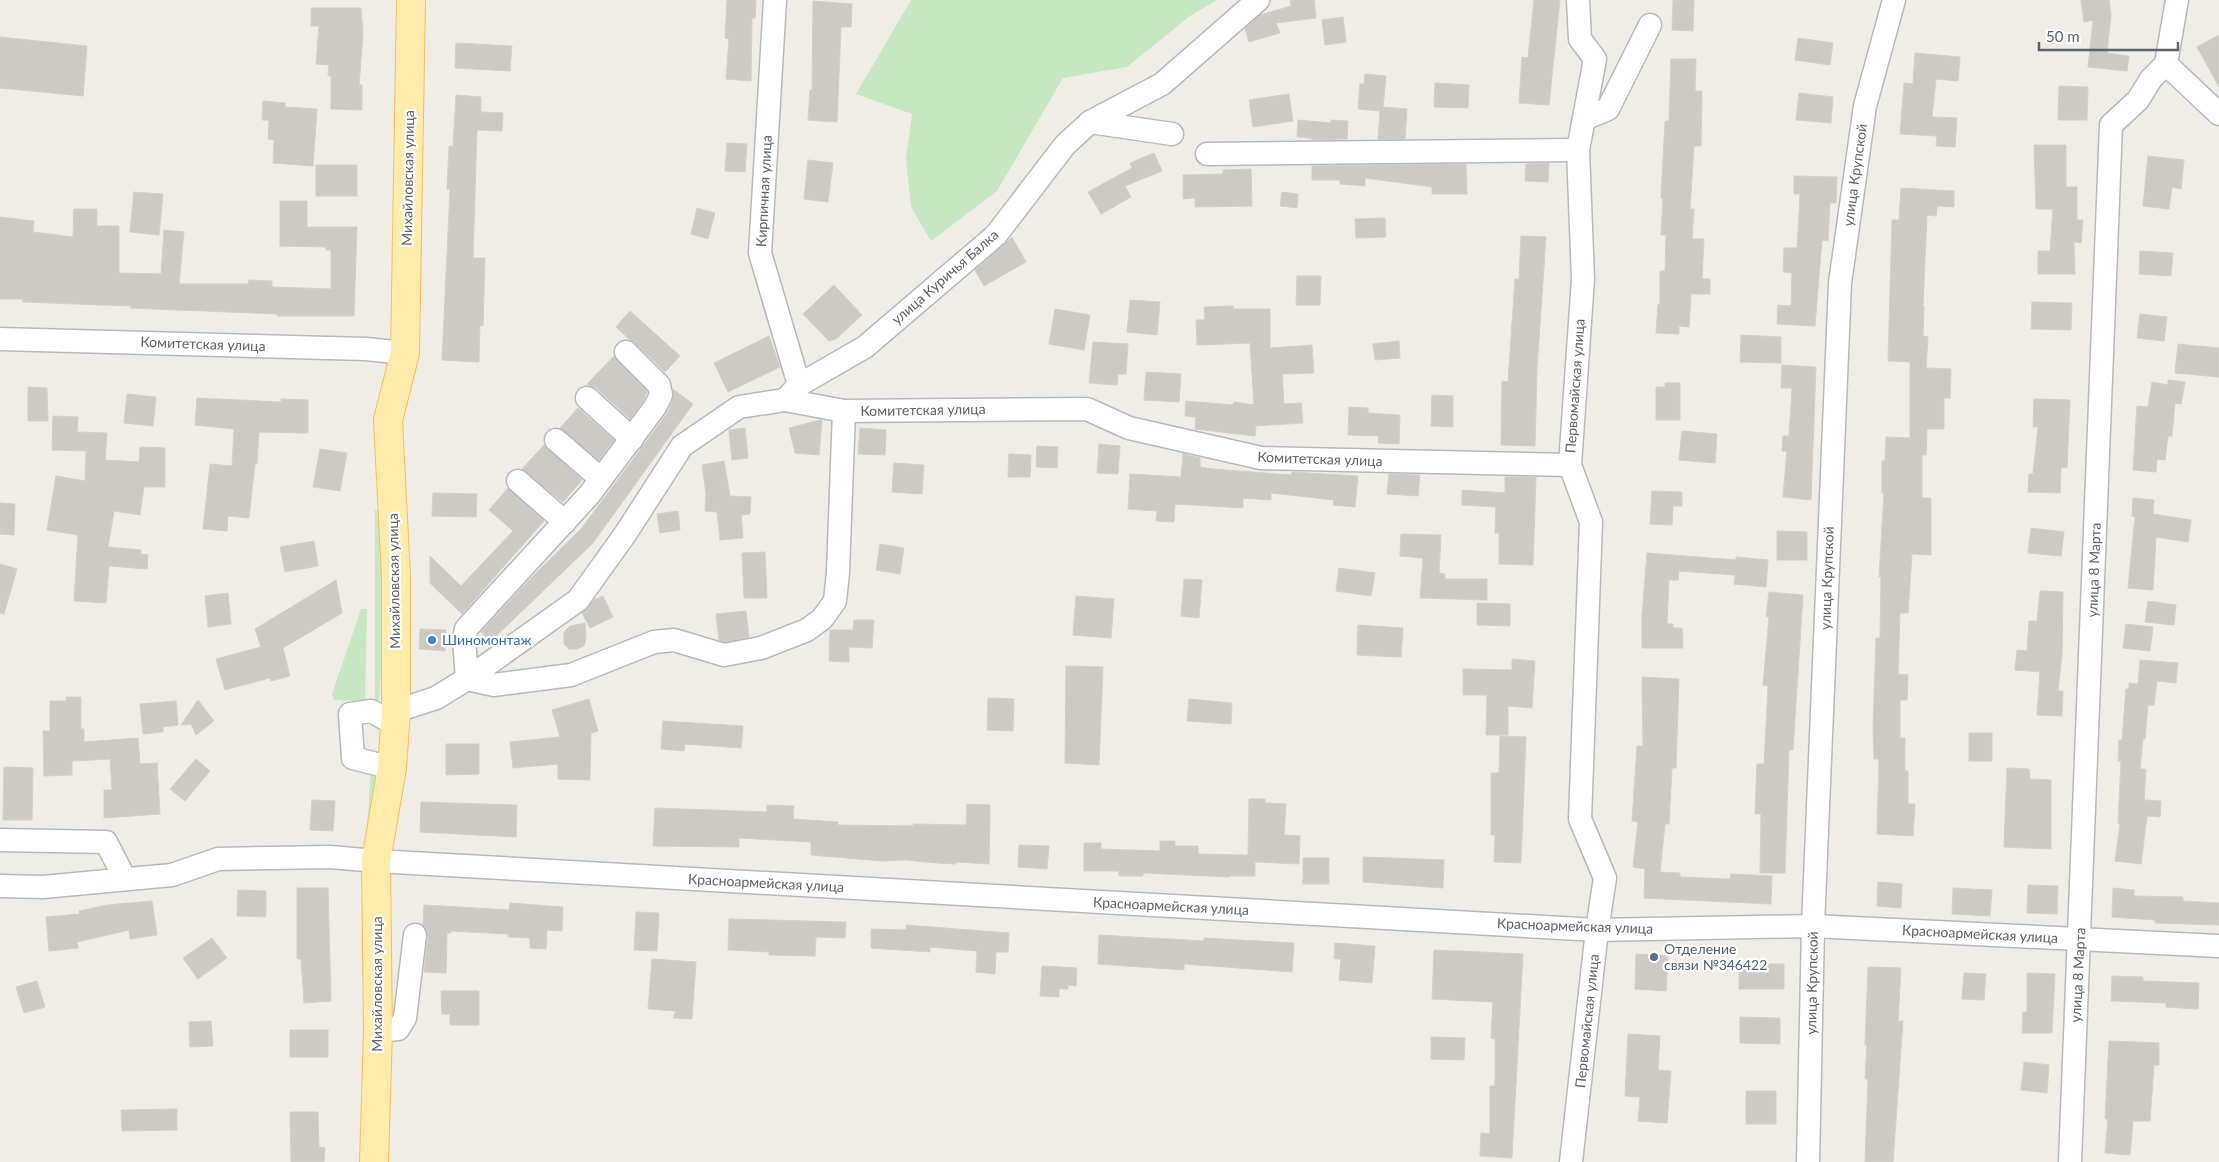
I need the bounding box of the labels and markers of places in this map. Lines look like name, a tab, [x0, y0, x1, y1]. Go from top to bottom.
place label: Шиномонтаж	[442, 631, 532, 648]
marker: Шиномонтаж	[426, 634, 438, 646]
place label: Отделение связи №346422	[1664, 940, 1767, 973]
marker: Отделение связи №346422	[1648, 951, 1660, 963]

